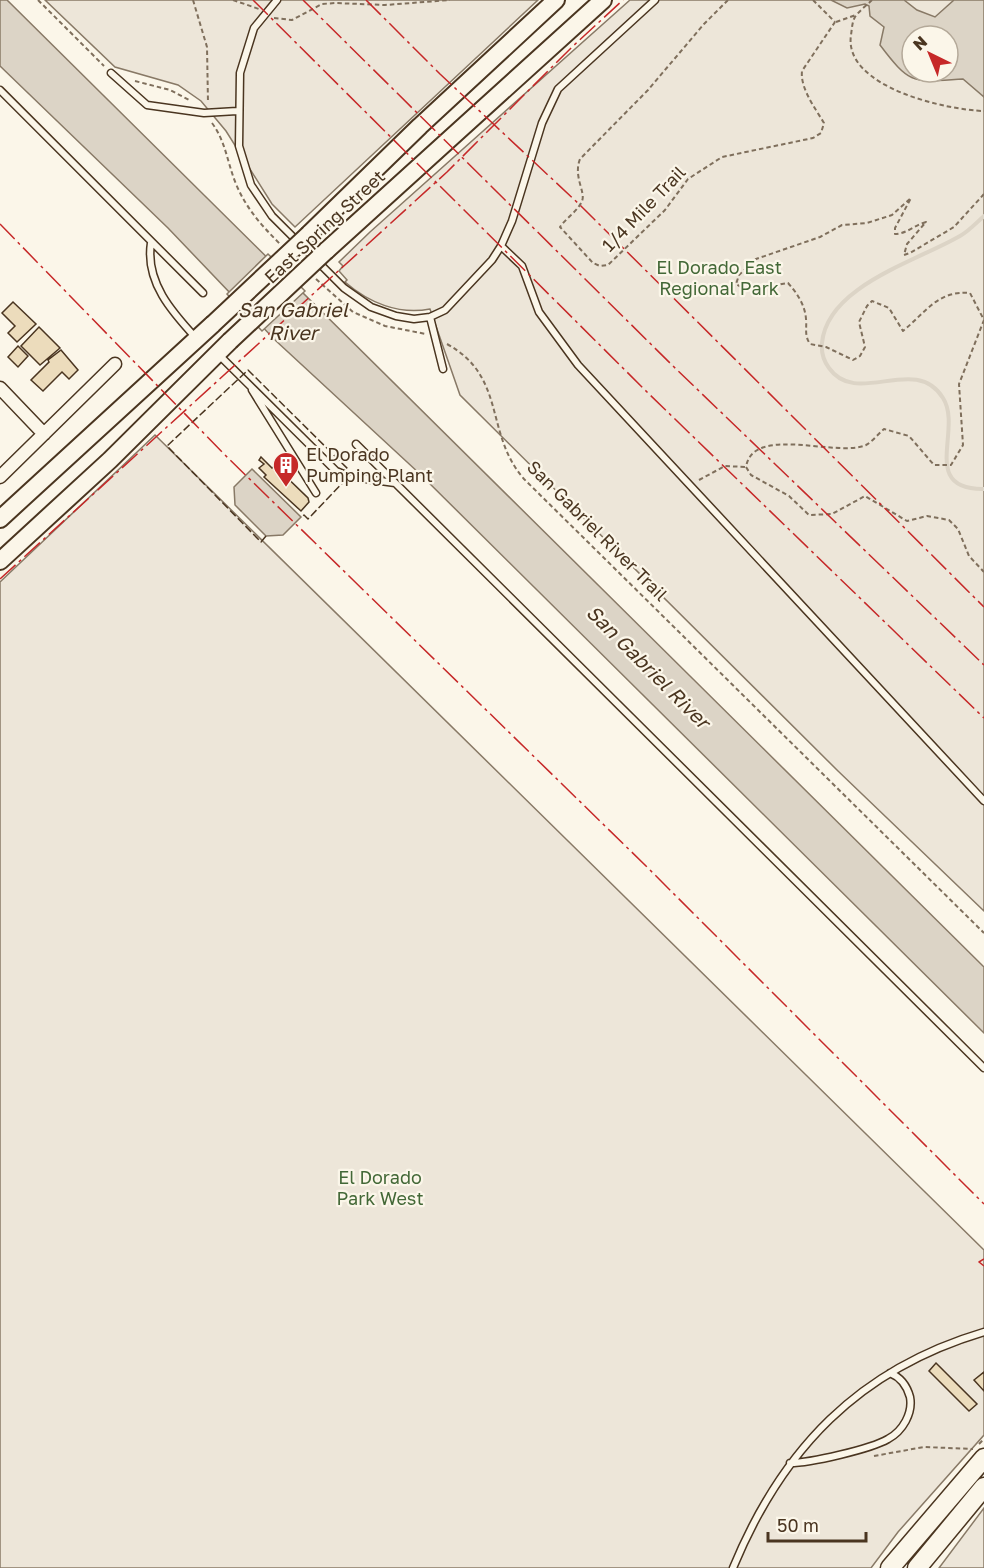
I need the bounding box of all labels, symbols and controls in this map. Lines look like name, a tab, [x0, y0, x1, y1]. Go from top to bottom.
north arrow	[900, 24, 960, 84]
text: N	[908, 32, 931, 54]
street label: 1/4 Mile Trail	[597, 161, 690, 256]
street label: East Spring Street	[260, 165, 389, 288]
park label: El Dorado East Regional Park	[656, 256, 782, 299]
water label: San Gabriel River	[238, 297, 349, 344]
place label: El Dorado Pumping Plant	[306, 443, 433, 486]
building icon: El Dorado Pumping Plant	[271, 450, 301, 488]
street label: San Gabriel River Trail	[523, 455, 673, 605]
water label: San Gabriel River	[582, 600, 718, 735]
park label: El Dorado Park West	[336, 1166, 424, 1209]
scale bar	[768, 1505, 866, 1543]
text: 50 m	[777, 1514, 819, 1536]

